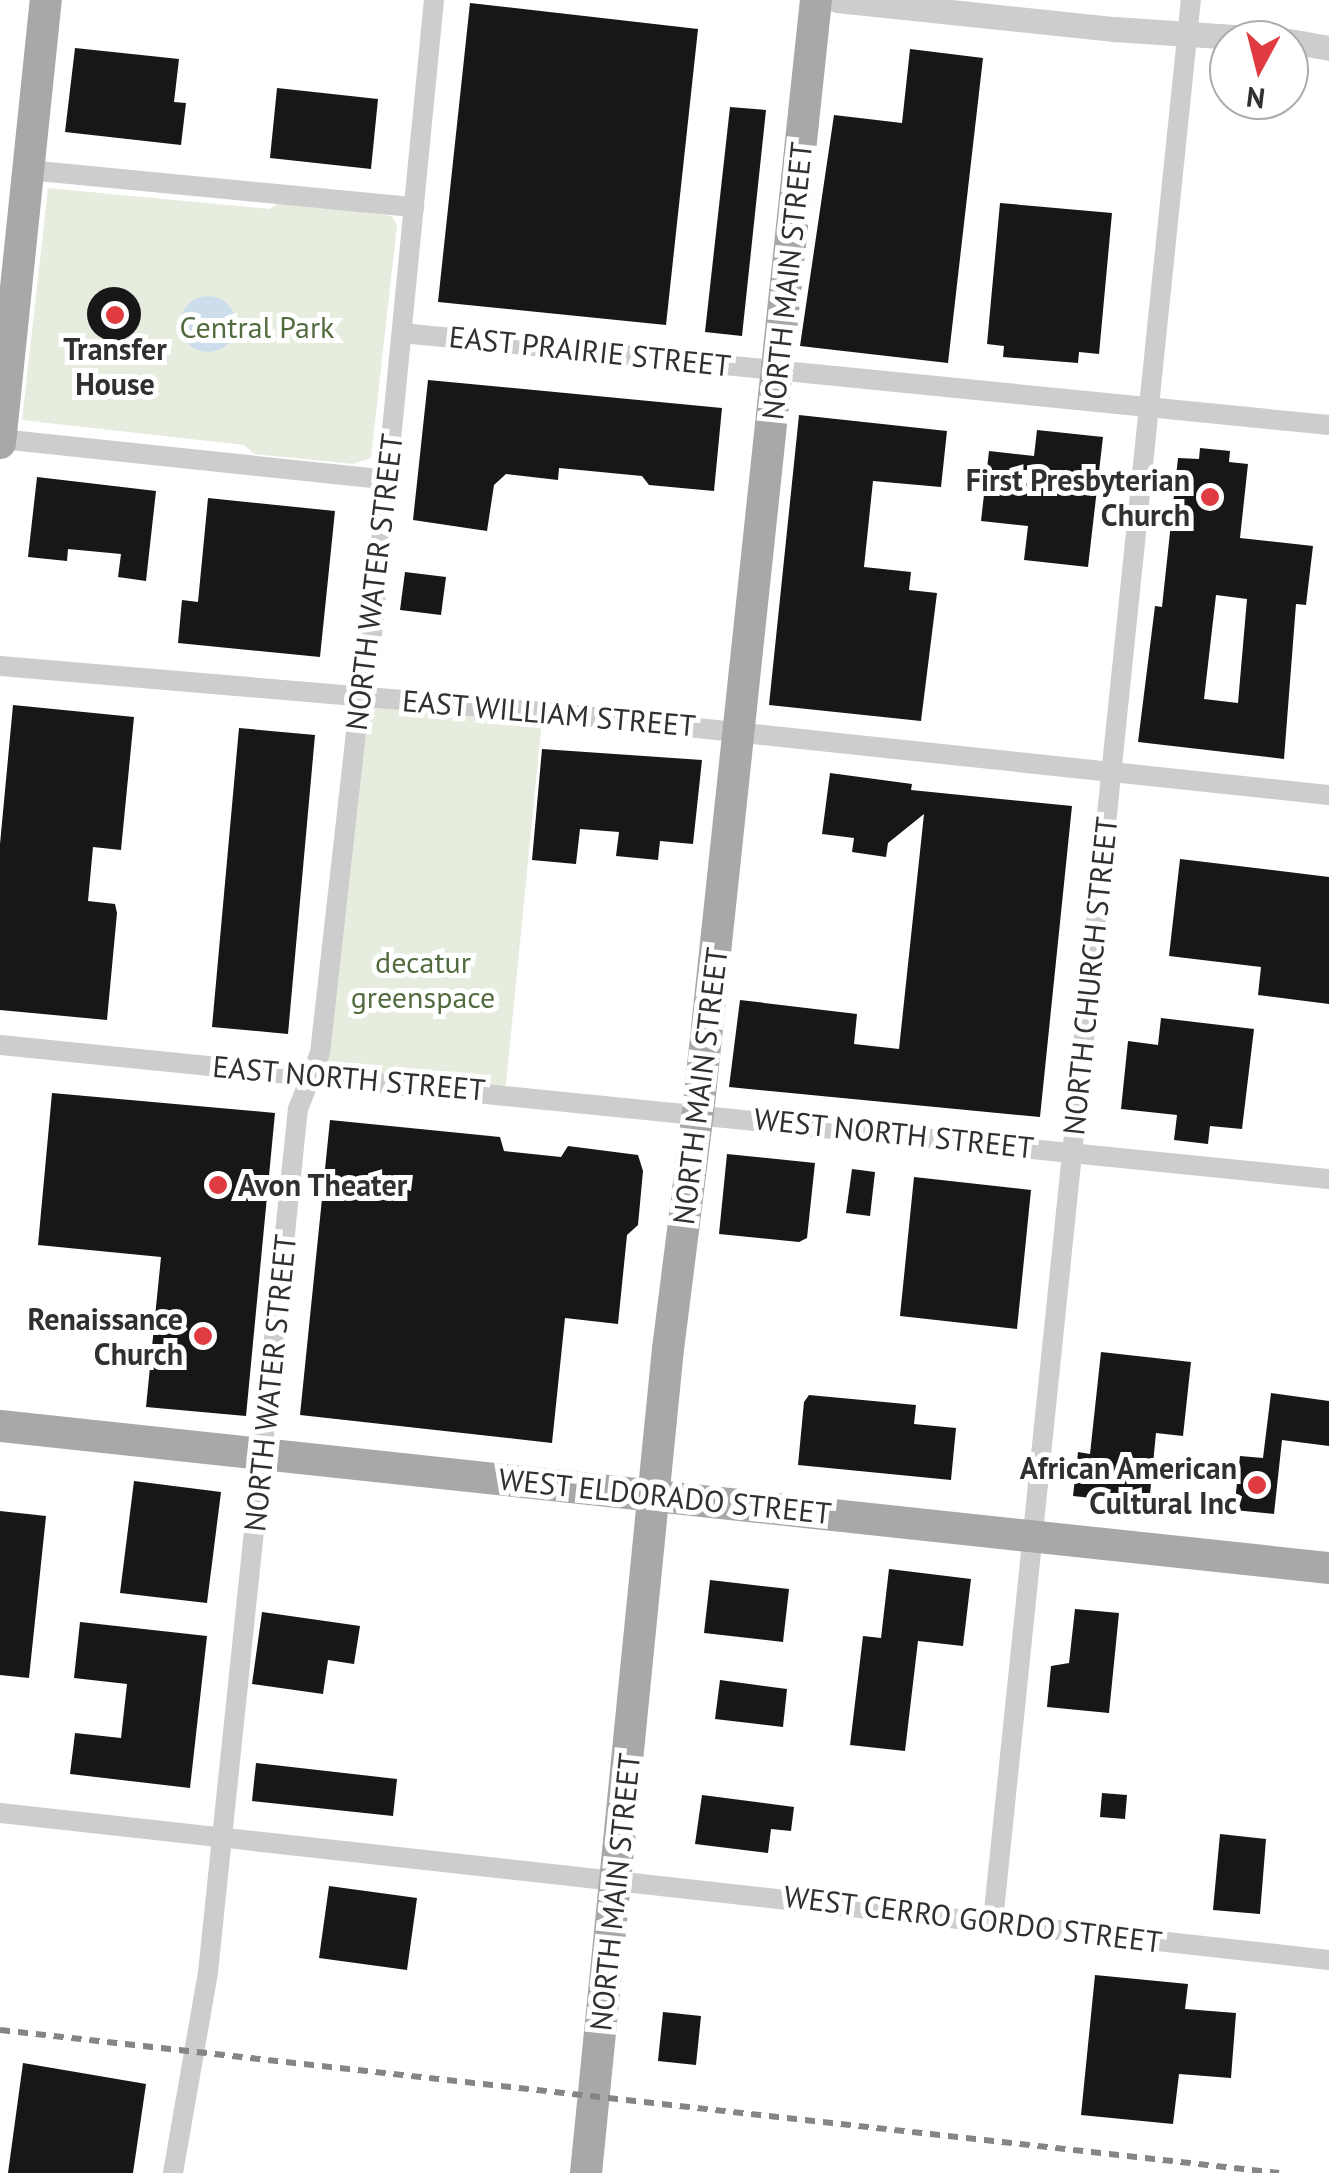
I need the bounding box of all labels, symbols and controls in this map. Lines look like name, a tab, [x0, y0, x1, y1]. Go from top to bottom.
north arrow	[1209, 20, 1309, 120]
text: N	[1244, 79, 1267, 118]
street label: NORTH MAIN STREET	[755, 140, 819, 422]
marker: Transfer House	[104, 304, 126, 326]
park label: Central Park	[180, 309, 334, 345]
street label: EAST PRAIRIE STREET	[447, 318, 733, 384]
place label: Transfer House	[63, 331, 167, 402]
street label: NORTH WATER STREET	[338, 431, 410, 733]
place label: First Presbyterian Church	[966, 462, 1190, 532]
marker: First Presbyterian Church	[1199, 486, 1221, 508]
street label: EAST WILLIAM STREET	[400, 682, 698, 744]
street label: NORTH CHURCH STREET	[1055, 815, 1125, 1137]
park label: decatur greenspace	[351, 944, 495, 1014]
street label: NORTH MAIN STREET	[665, 945, 735, 1227]
street label: EAST NORTH STREET	[210, 1048, 488, 1108]
street label: WEST NORTH STREET	[752, 1100, 1036, 1166]
place label: Avon Theater	[238, 1167, 408, 1203]
marker: Avon Theater	[207, 1174, 229, 1196]
street label: NORTH WATER STREET	[236, 1232, 304, 1534]
place label: Renaissance Church	[28, 1301, 183, 1372]
marker: Renaissance Church	[192, 1325, 214, 1347]
place label: African American Cultural Inc	[1018, 1450, 1237, 1520]
street label: WEST ELDORADO STREET	[496, 1461, 834, 1531]
marker: African American Cultural Inc	[1246, 1474, 1268, 1496]
street label: NORTH MAIN STREET	[583, 1751, 647, 2033]
street label: WEST CERRO GORDO STREET	[781, 1878, 1165, 1960]

